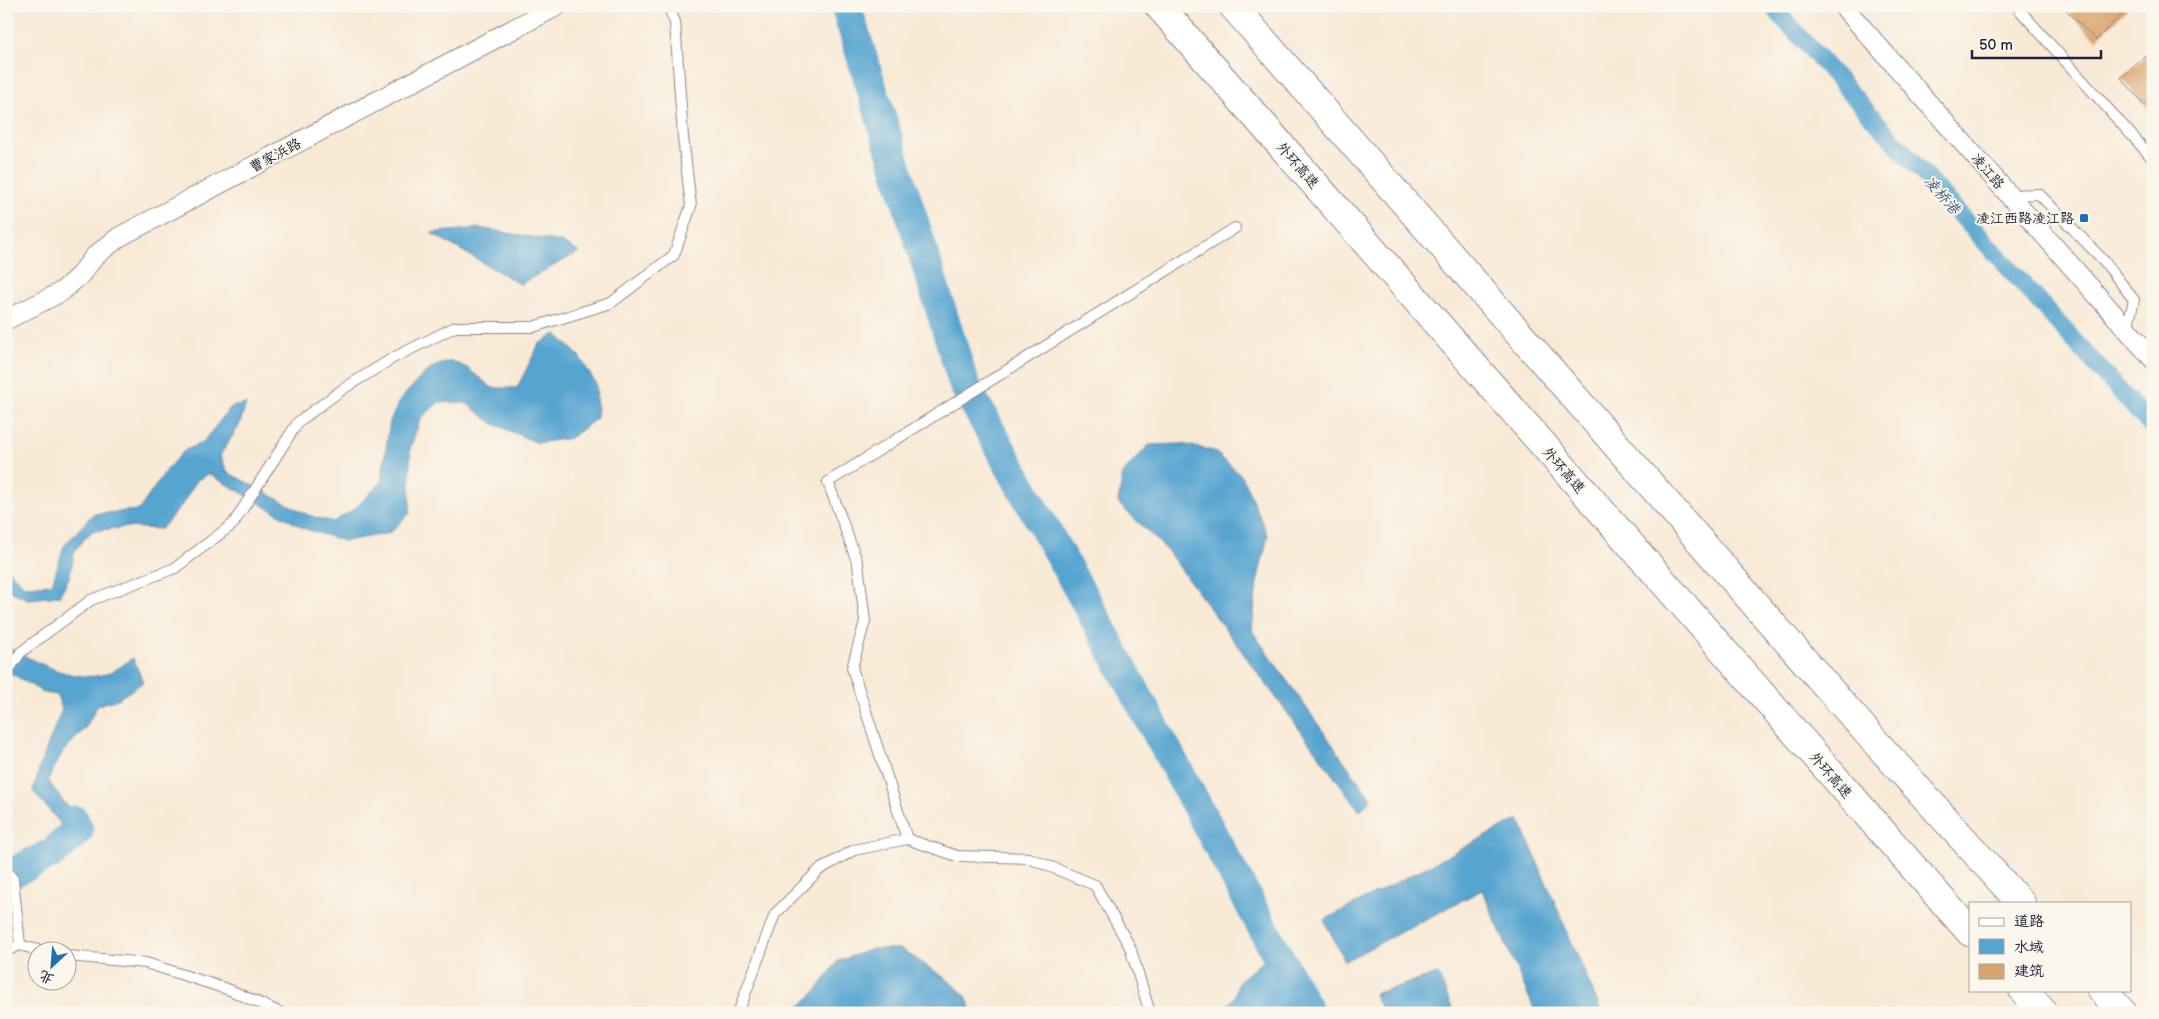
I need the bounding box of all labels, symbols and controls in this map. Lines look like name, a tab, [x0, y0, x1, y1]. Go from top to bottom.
scale bar	[1972, 28, 2100, 60]
text: 50 m	[1979, 36, 2013, 55]
street label: 曹家浜路	[247, 135, 304, 176]
street label: 外环高速	[1273, 139, 1322, 192]
street label: 凌江路	[1967, 150, 2008, 193]
water label: 凌桥港	[1920, 172, 1965, 220]
place label: 凌江西路凌江路	[1976, 210, 2074, 227]
marker: 凌江西路凌江路	[2078, 212, 2090, 224]
street label: 外环高速	[1539, 444, 1588, 497]
street label: 外环高速	[1806, 749, 1855, 802]
legend	[1969, 902, 2132, 992]
text: 道路	[2014, 912, 2044, 931]
text: 水域	[2014, 938, 2044, 957]
north arrow	[28, 942, 78, 992]
text: 建筑	[2014, 962, 2044, 981]
text: 北	[37, 967, 57, 988]

